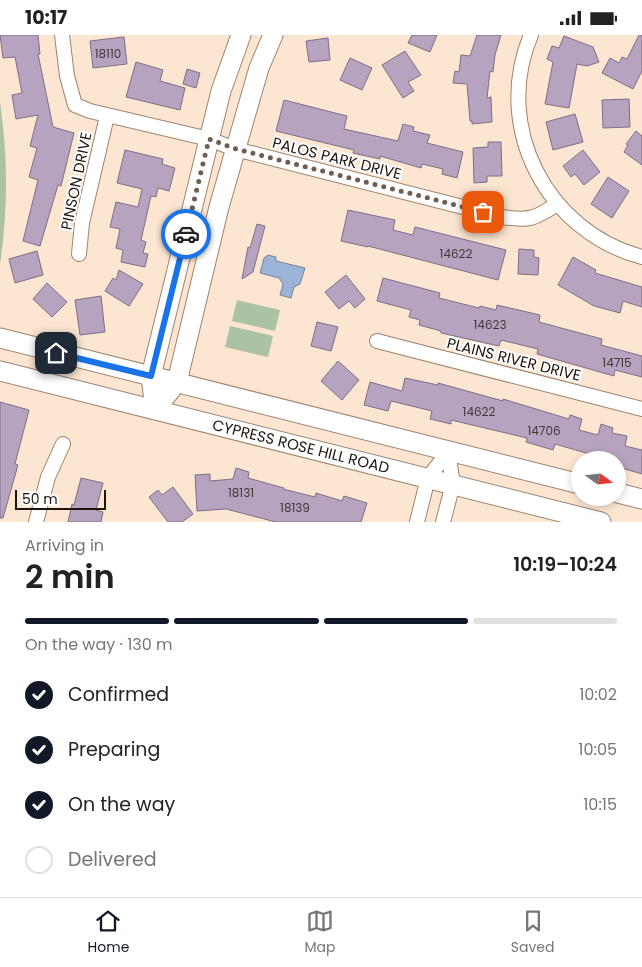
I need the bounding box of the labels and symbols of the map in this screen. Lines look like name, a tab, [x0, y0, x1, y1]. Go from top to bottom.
house number: 18110	[95, 45, 121, 62]
street label: PINSON DRIVE	[55, 130, 97, 232]
street label: PALOS PARK DRIVE	[270, 132, 404, 184]
pin	[462, 191, 504, 233]
courier	[161, 209, 211, 259]
house number: 14622	[440, 245, 473, 262]
house number: 14623	[474, 316, 506, 333]
pin	[35, 332, 77, 374]
street label: PLAINS RIVER DRIVE	[445, 332, 583, 386]
house number: 14715	[602, 354, 632, 371]
house number: 14622	[463, 403, 496, 420]
street label: CYPRESS ROSE HILL ROAD	[210, 414, 392, 478]
house number: 14706	[527, 422, 561, 439]
north arrow	[571, 451, 626, 506]
house number: 18131	[228, 484, 254, 501]
scale bar	[15, 487, 106, 510]
house number: 18139	[280, 499, 310, 516]

